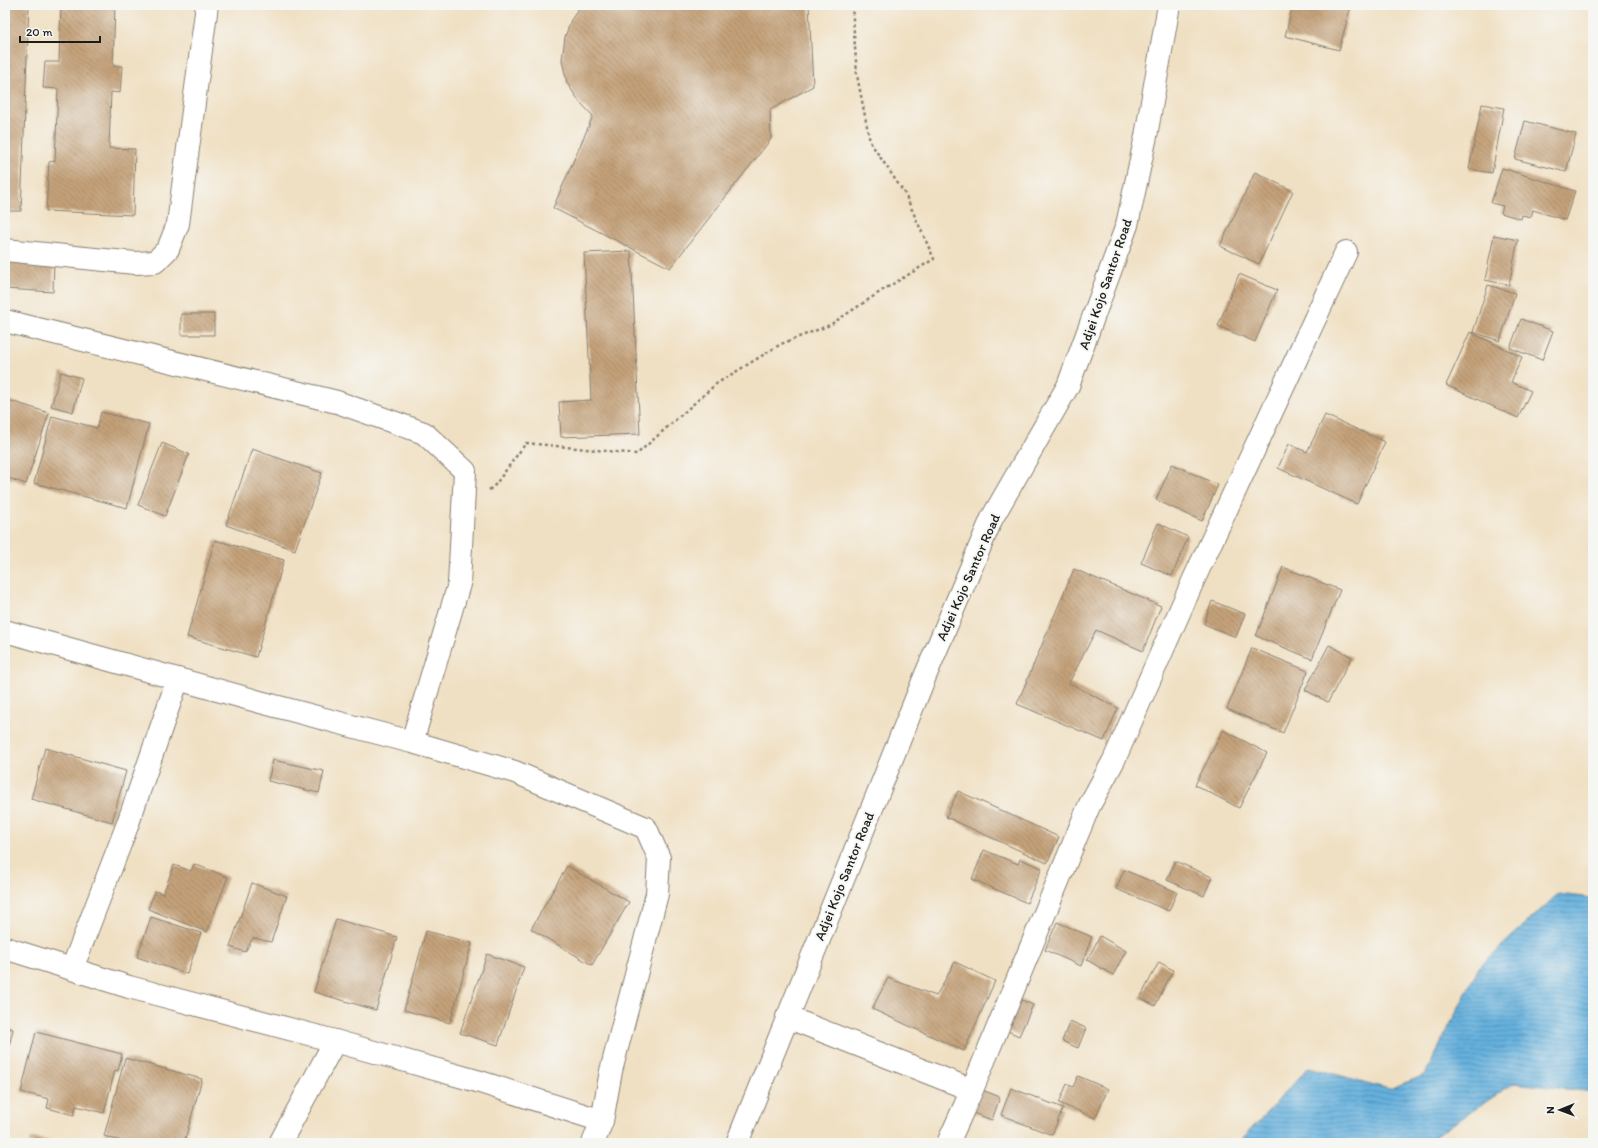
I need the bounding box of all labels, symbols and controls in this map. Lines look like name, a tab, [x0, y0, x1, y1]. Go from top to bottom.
scale bar	[20, 18, 100, 44]
text: 20 m	[26, 25, 53, 39]
street label: Adjei Kojo Santor Road	[1075, 216, 1136, 352]
street label: Adjei Kojo Santor Road	[933, 511, 1004, 643]
street label: Adjei Kojo Santor Road	[811, 809, 878, 943]
north arrow	[1540, 1090, 1580, 1130]
text: N	[1544, 1106, 1557, 1114]

